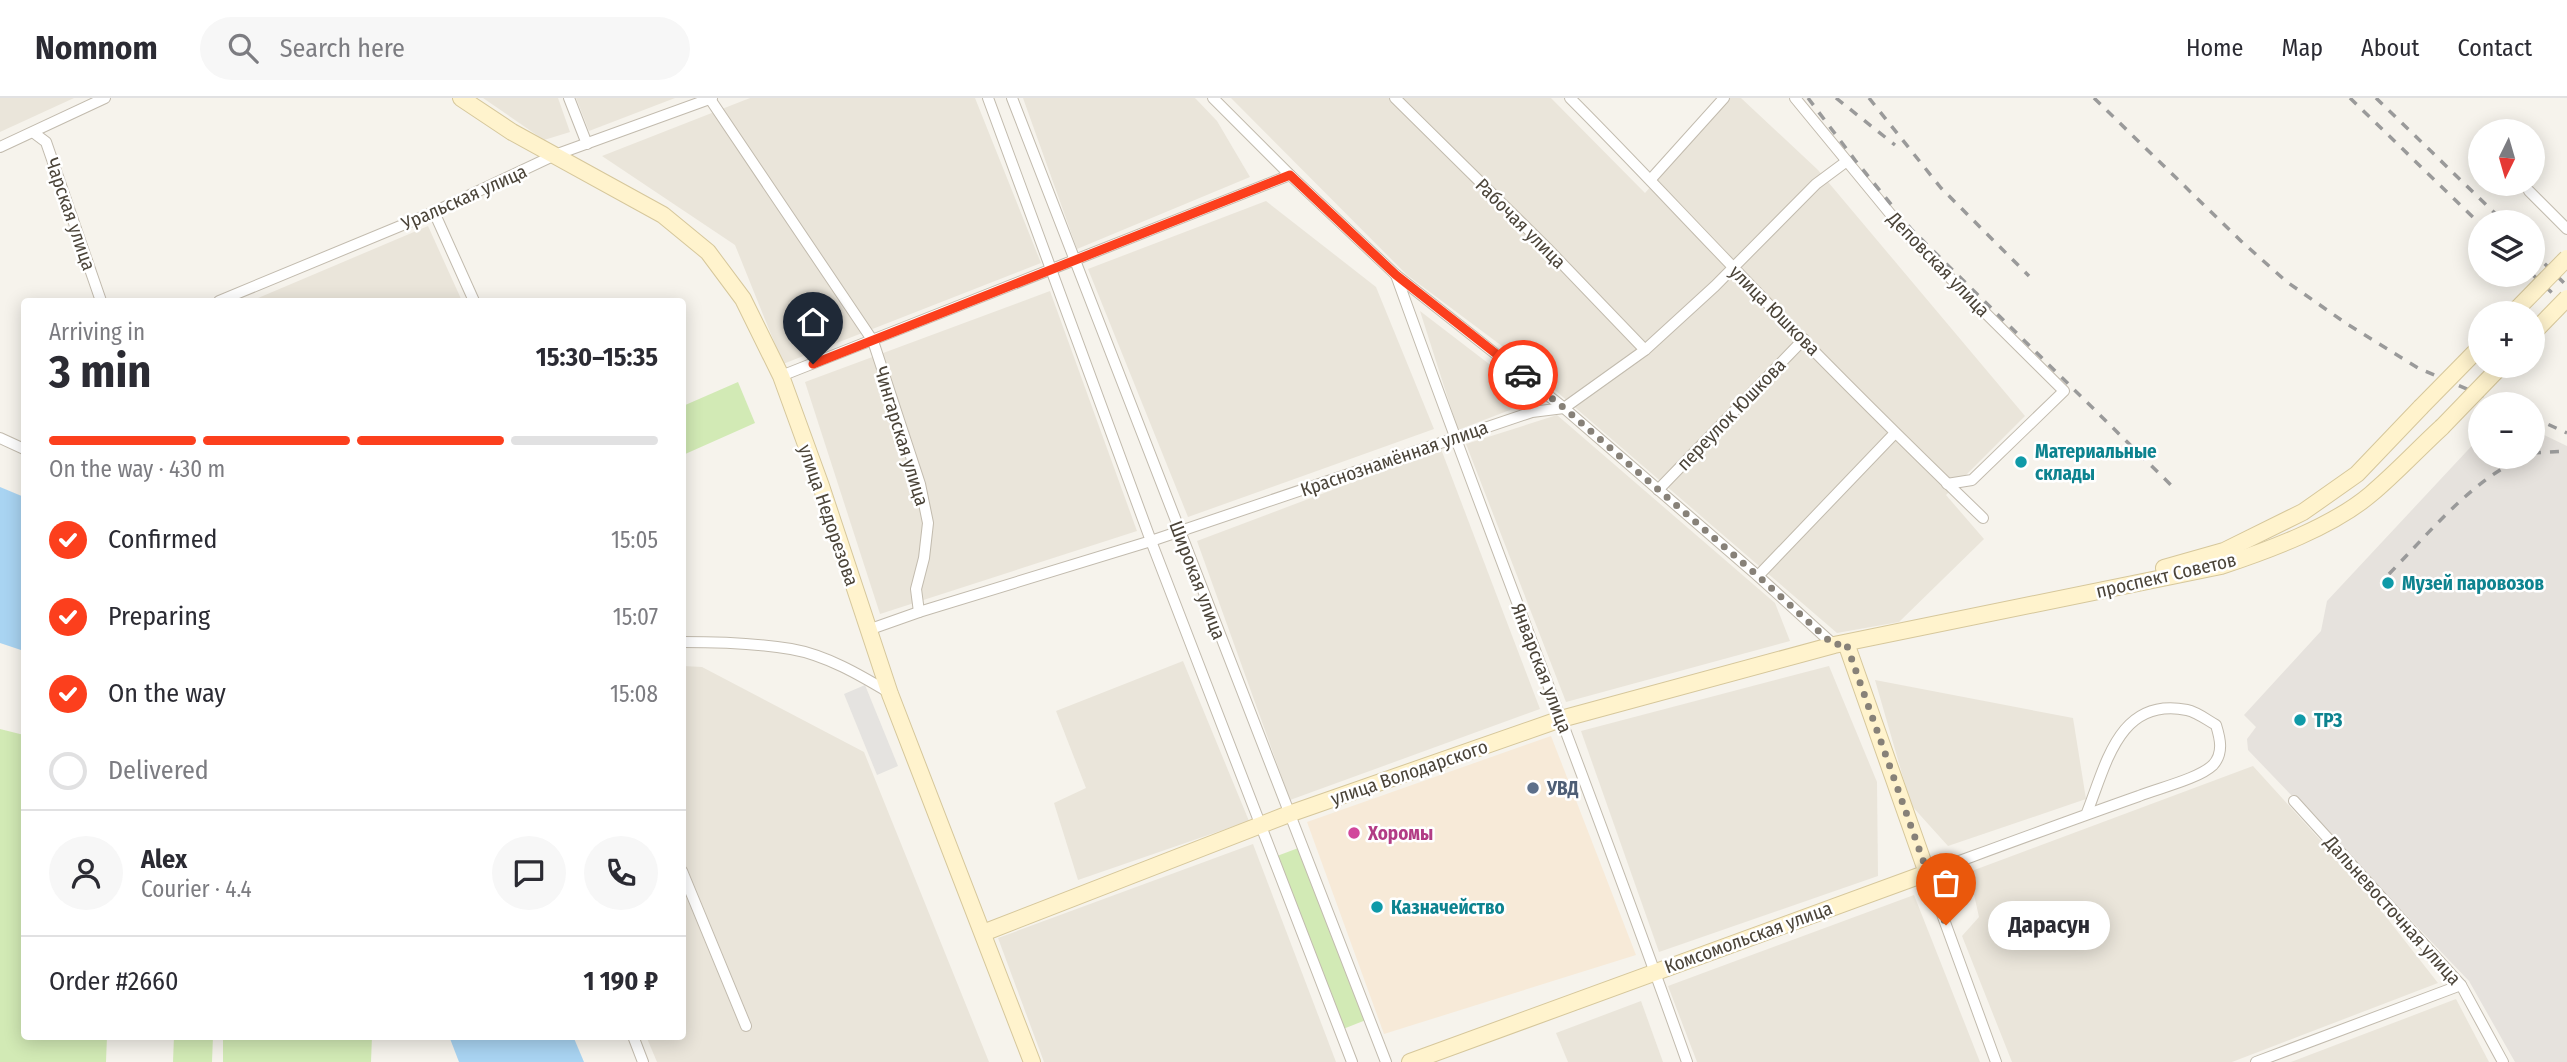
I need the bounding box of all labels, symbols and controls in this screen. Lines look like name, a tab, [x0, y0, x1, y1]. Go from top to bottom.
search box	[200, 17, 690, 80]
text: Nomnom	[35, 28, 158, 68]
icon: search	[224, 29, 262, 67]
text: Search here	[280, 33, 405, 64]
text: Home	[2186, 34, 2243, 62]
text: Map	[2281, 34, 2323, 62]
text: About	[2361, 34, 2419, 62]
text: Contact	[2457, 34, 2532, 62]
north arrow	[2468, 119, 2544, 196]
map controls	[2468, 119, 2545, 469]
street label: Чарская улица	[41, 155, 101, 273]
street label: Уральская улица	[397, 160, 530, 236]
street label: Рабочая улица	[1471, 173, 1571, 273]
street label: Деповская улица	[1882, 206, 1995, 322]
button: layers	[2468, 210, 2545, 287]
street label: улица Юшкова	[1725, 260, 1825, 360]
pin	[783, 292, 843, 364]
button: +	[2468, 301, 2545, 378]
icon: home	[794, 303, 832, 341]
text: Arriving in	[49, 318, 145, 346]
courier	[1488, 340, 1558, 410]
text: 15:30–15:35	[536, 342, 658, 373]
text: 3 min	[49, 344, 151, 399]
street label: переулок Юшкова	[1672, 354, 1791, 475]
icon: car	[1504, 356, 1542, 394]
street label: Чингарская улица	[869, 364, 934, 509]
button: −	[2468, 392, 2545, 469]
street label: Краснознамённая улица	[1297, 416, 1491, 501]
place label: Материальные склады	[2035, 440, 2157, 485]
street label: улица Недорезова	[794, 441, 864, 589]
marker: Материальные склады	[2013, 454, 2029, 470]
text: On the way · 430 m	[49, 455, 225, 483]
street label: Широкая улица	[1164, 518, 1231, 643]
icon: check	[49, 521, 87, 559]
text: Confirmed	[108, 524, 218, 555]
text: 15:05	[611, 526, 658, 554]
street label: проспект Советов	[2094, 548, 2239, 603]
place label: Музей паровозов	[2402, 572, 2544, 595]
marker: Музей паровозов	[2380, 575, 2396, 591]
icon: check	[49, 598, 87, 636]
street label: Январская улица	[1506, 600, 1577, 736]
text: Preparing	[108, 601, 210, 632]
text: 15:07	[613, 603, 658, 631]
icon: check	[49, 675, 87, 713]
text: On the way	[108, 678, 226, 709]
text: 15:08	[610, 680, 658, 708]
place label: ТРЗ	[2314, 709, 2342, 732]
marker: ТРЗ	[2292, 712, 2308, 728]
street label: улица Володарского	[1328, 735, 1491, 810]
text: Delivered	[108, 755, 209, 786]
place label: УВД	[1546, 777, 1579, 800]
marker: УВД	[1525, 780, 1541, 796]
place label: Хоромы	[1367, 822, 1433, 845]
marker: Хоромы	[1346, 825, 1362, 841]
street label: Дальневосточная улица	[2319, 830, 2466, 990]
button: person	[49, 836, 123, 910]
button: chat	[492, 836, 566, 910]
button: phone	[584, 836, 658, 910]
text: Alex	[141, 844, 187, 875]
pin	[1916, 853, 1976, 925]
icon: bag	[1927, 864, 1965, 902]
text: Courier · 4.4	[141, 875, 252, 903]
place label: Казначейство	[1391, 896, 1505, 919]
street label: Комсомольская улица	[1661, 896, 1835, 978]
marker: Казначейство	[1369, 899, 1385, 915]
callout: Дарасун	[1988, 900, 2110, 950]
text: Дарасун	[2008, 911, 2090, 939]
text: Order #2660	[49, 966, 179, 997]
text: 1 190 ₽	[583, 966, 658, 997]

